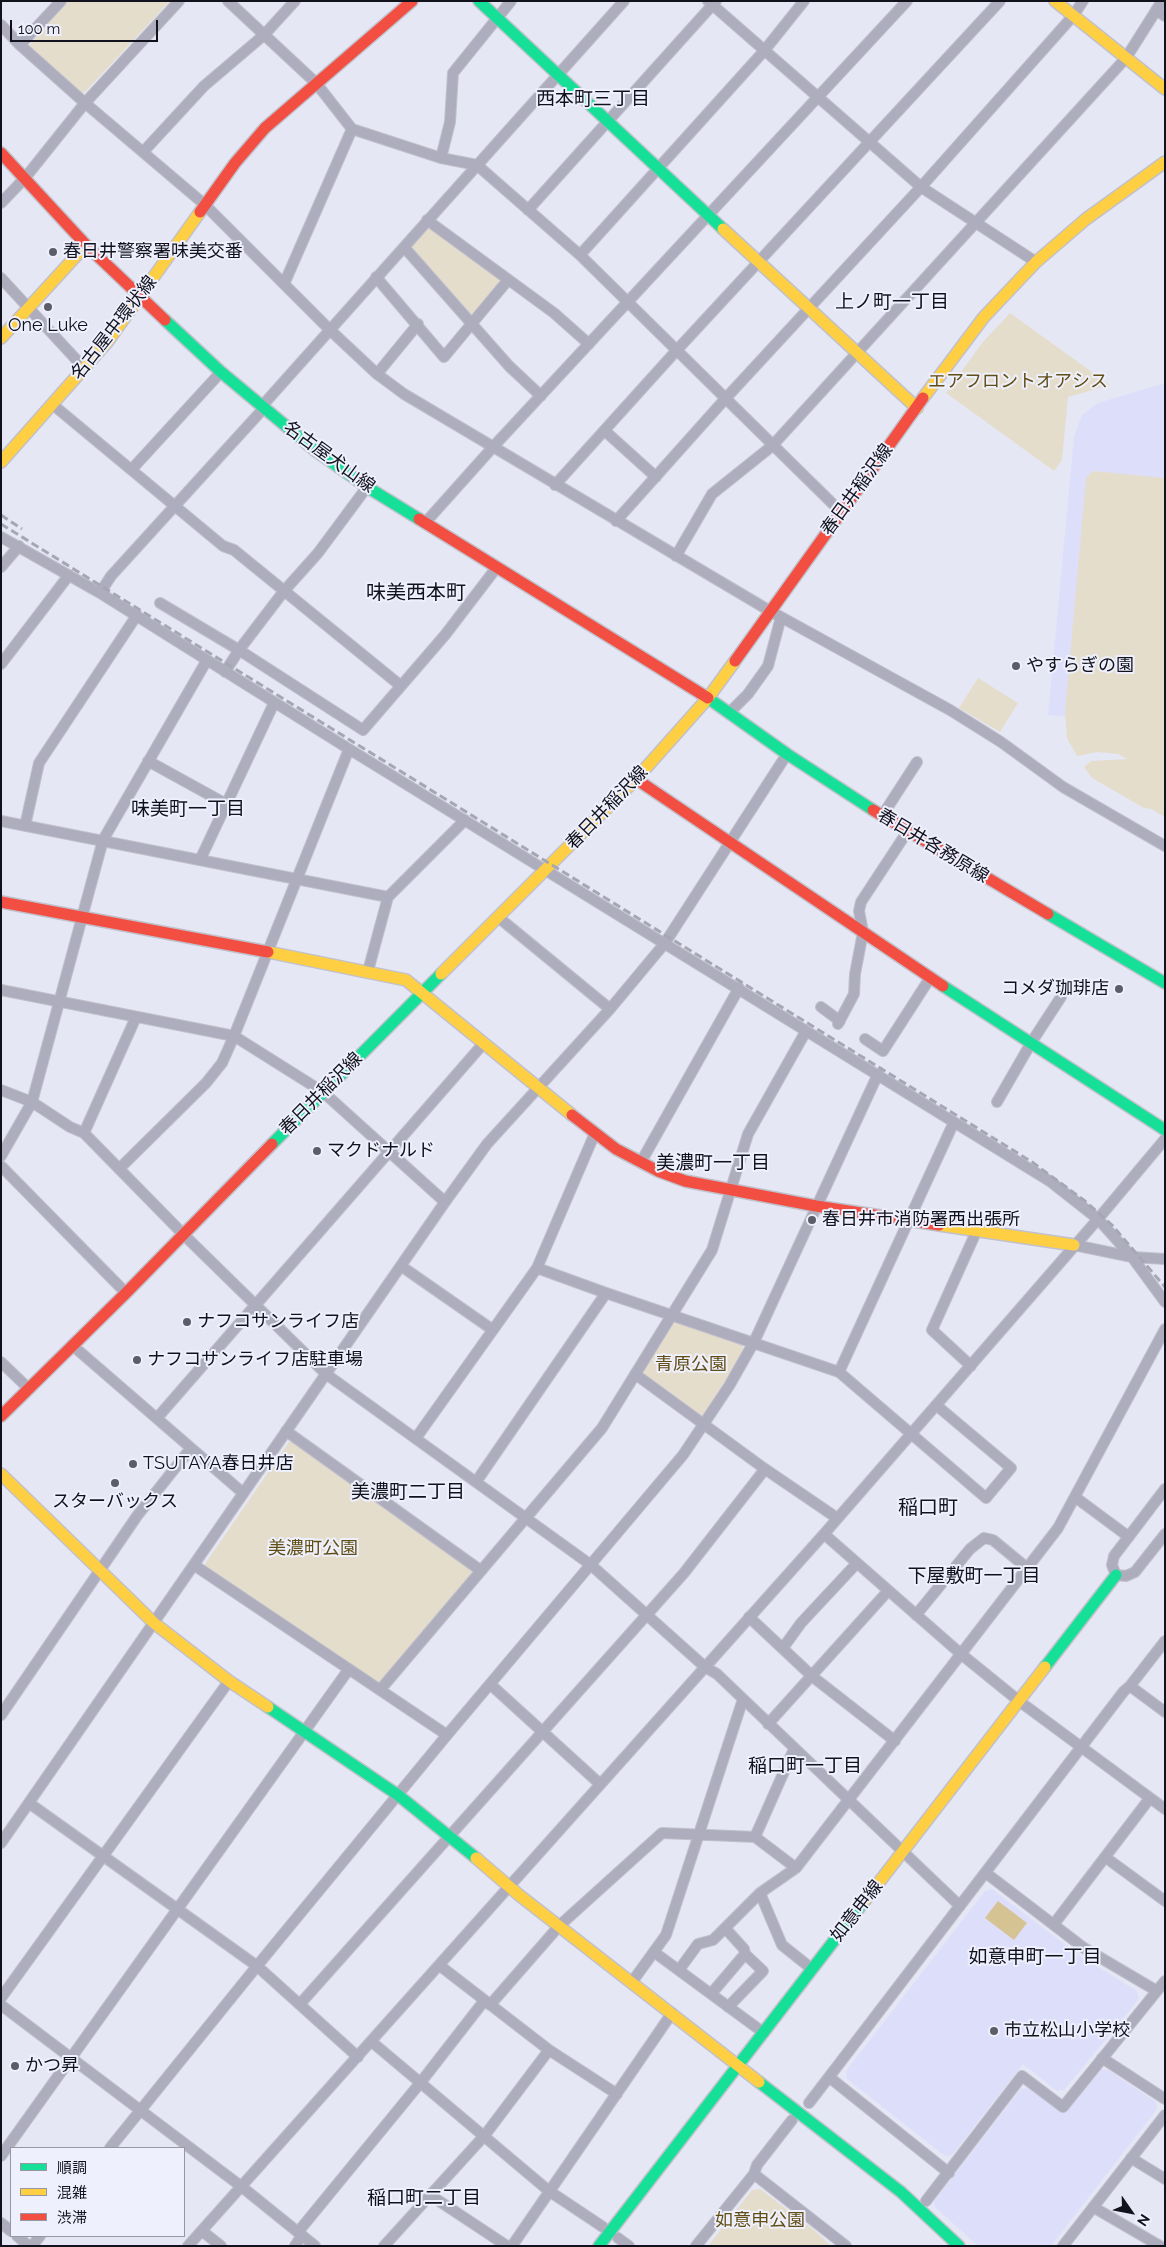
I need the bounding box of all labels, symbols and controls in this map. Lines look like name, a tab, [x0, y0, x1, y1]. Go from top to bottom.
scale bar	[12, 10, 160, 42]
text: 100 m	[18, 20, 60, 38]
district label: 西本町三丁目	[536, 88, 650, 110]
place label: 春日井警察署味美交番	[63, 241, 243, 263]
marker: 春日井警察署味美交番	[47, 246, 59, 258]
street label: 名古屋中環状線	[67, 272, 161, 384]
district label: 上ノ町一丁目	[835, 291, 949, 313]
marker: One Luke	[42, 301, 54, 313]
place label: One Luke	[8, 315, 88, 337]
park label: エアフロントオアシス	[928, 371, 1108, 393]
street label: 名古屋犬山線	[279, 417, 379, 497]
street label: 春日井稲沢線	[817, 440, 897, 540]
district label: 味美西本町	[366, 581, 466, 605]
place label: やすらぎの園	[1026, 655, 1134, 677]
marker: やすらぎの園	[1010, 660, 1022, 672]
street label: 春日井稲沢線	[562, 762, 652, 854]
district label: 味美町一丁目	[131, 798, 245, 820]
street label: 春日井各務原線	[873, 804, 993, 888]
place label: コメダ珈琲店	[1001, 978, 1109, 1000]
marker: コメダ珈琲店	[1113, 983, 1125, 995]
street label: 春日井稲沢線	[275, 1048, 367, 1140]
place label: マクドナルド	[327, 1140, 435, 1162]
marker: マクドナルド	[311, 1145, 323, 1157]
district label: 美濃町一丁目	[656, 1152, 770, 1174]
place label: 春日井市消防署西出張所	[822, 1209, 1020, 1231]
marker: 春日井市消防署西出張所	[806, 1214, 818, 1226]
place label: ナフコサンライフ店	[197, 1311, 359, 1333]
marker: ナフコサンライフ店	[181, 1316, 193, 1328]
place label: ナフコサンライフ店駐車場	[147, 1349, 363, 1371]
marker: ナフコサンライフ店駐車場	[131, 1354, 143, 1366]
park label: 青原公園	[655, 1354, 727, 1376]
place label: TSUTAYA春日井店	[143, 1453, 293, 1475]
marker: TSUTAYA春日井店	[127, 1458, 139, 1470]
marker: スターバックス	[109, 1477, 121, 1489]
district label: 美濃町二丁目	[351, 1481, 465, 1503]
place label: スターバックス	[52, 1491, 178, 1513]
district label: 稲口町	[898, 1496, 958, 1520]
park label: 美濃町公園	[268, 1538, 358, 1560]
district label: 下屋敷町一丁目	[908, 1565, 1040, 1587]
district label: 稲口町一丁目	[748, 1755, 862, 1777]
street label: 如意申線	[826, 1876, 888, 1946]
district label: 如意申町一丁目	[969, 1946, 1101, 1968]
place label: 市立松山小学校	[1004, 2020, 1130, 2042]
marker: 市立松山小学校	[988, 2025, 1000, 2037]
place label: かつ昇	[25, 2055, 79, 2077]
marker: かつ昇	[9, 2060, 21, 2072]
legend	[10, 2147, 185, 2237]
text: 順調	[57, 2159, 87, 2177]
text: 混雑	[57, 2184, 87, 2202]
district label: 稲口町二丁目	[367, 2187, 481, 2209]
north arrow	[1106, 2187, 1156, 2237]
text: 渋滞	[57, 2209, 87, 2227]
park label: 如意申公園	[715, 2210, 805, 2232]
text: N	[1134, 2211, 1153, 2229]

